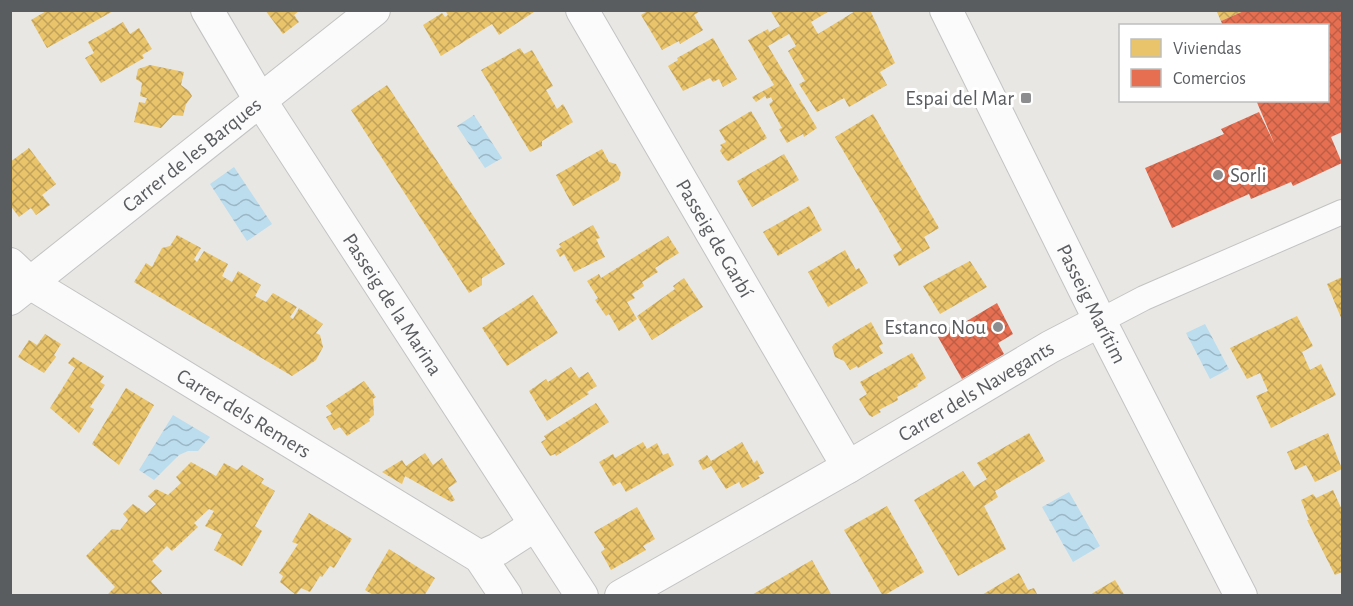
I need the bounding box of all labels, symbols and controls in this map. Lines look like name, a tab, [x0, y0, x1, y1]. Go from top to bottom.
legend	[1119, 24, 1329, 102]
text: Viviendas	[1173, 40, 1241, 58]
text: Comercios	[1173, 70, 1246, 88]
place label: Espai del Mar	[905, 88, 1014, 109]
marker: Espai del Mar	[1019, 91, 1033, 105]
street label: Carrer de les Barques	[118, 93, 265, 216]
place label: Sorli	[1230, 165, 1267, 186]
marker: Sorli	[1211, 168, 1225, 182]
street label: Passeig de Garbí	[672, 176, 758, 302]
street label: Passeig de la Marina	[339, 229, 446, 379]
street label: Passeig Marítim	[1053, 241, 1130, 367]
place label: Estanco Nou	[884, 317, 986, 338]
marker: Estanco Nou	[991, 320, 1005, 334]
street label: Carrer dels Navegants	[894, 337, 1058, 445]
street label: Carrer dels Remers	[173, 365, 315, 462]

